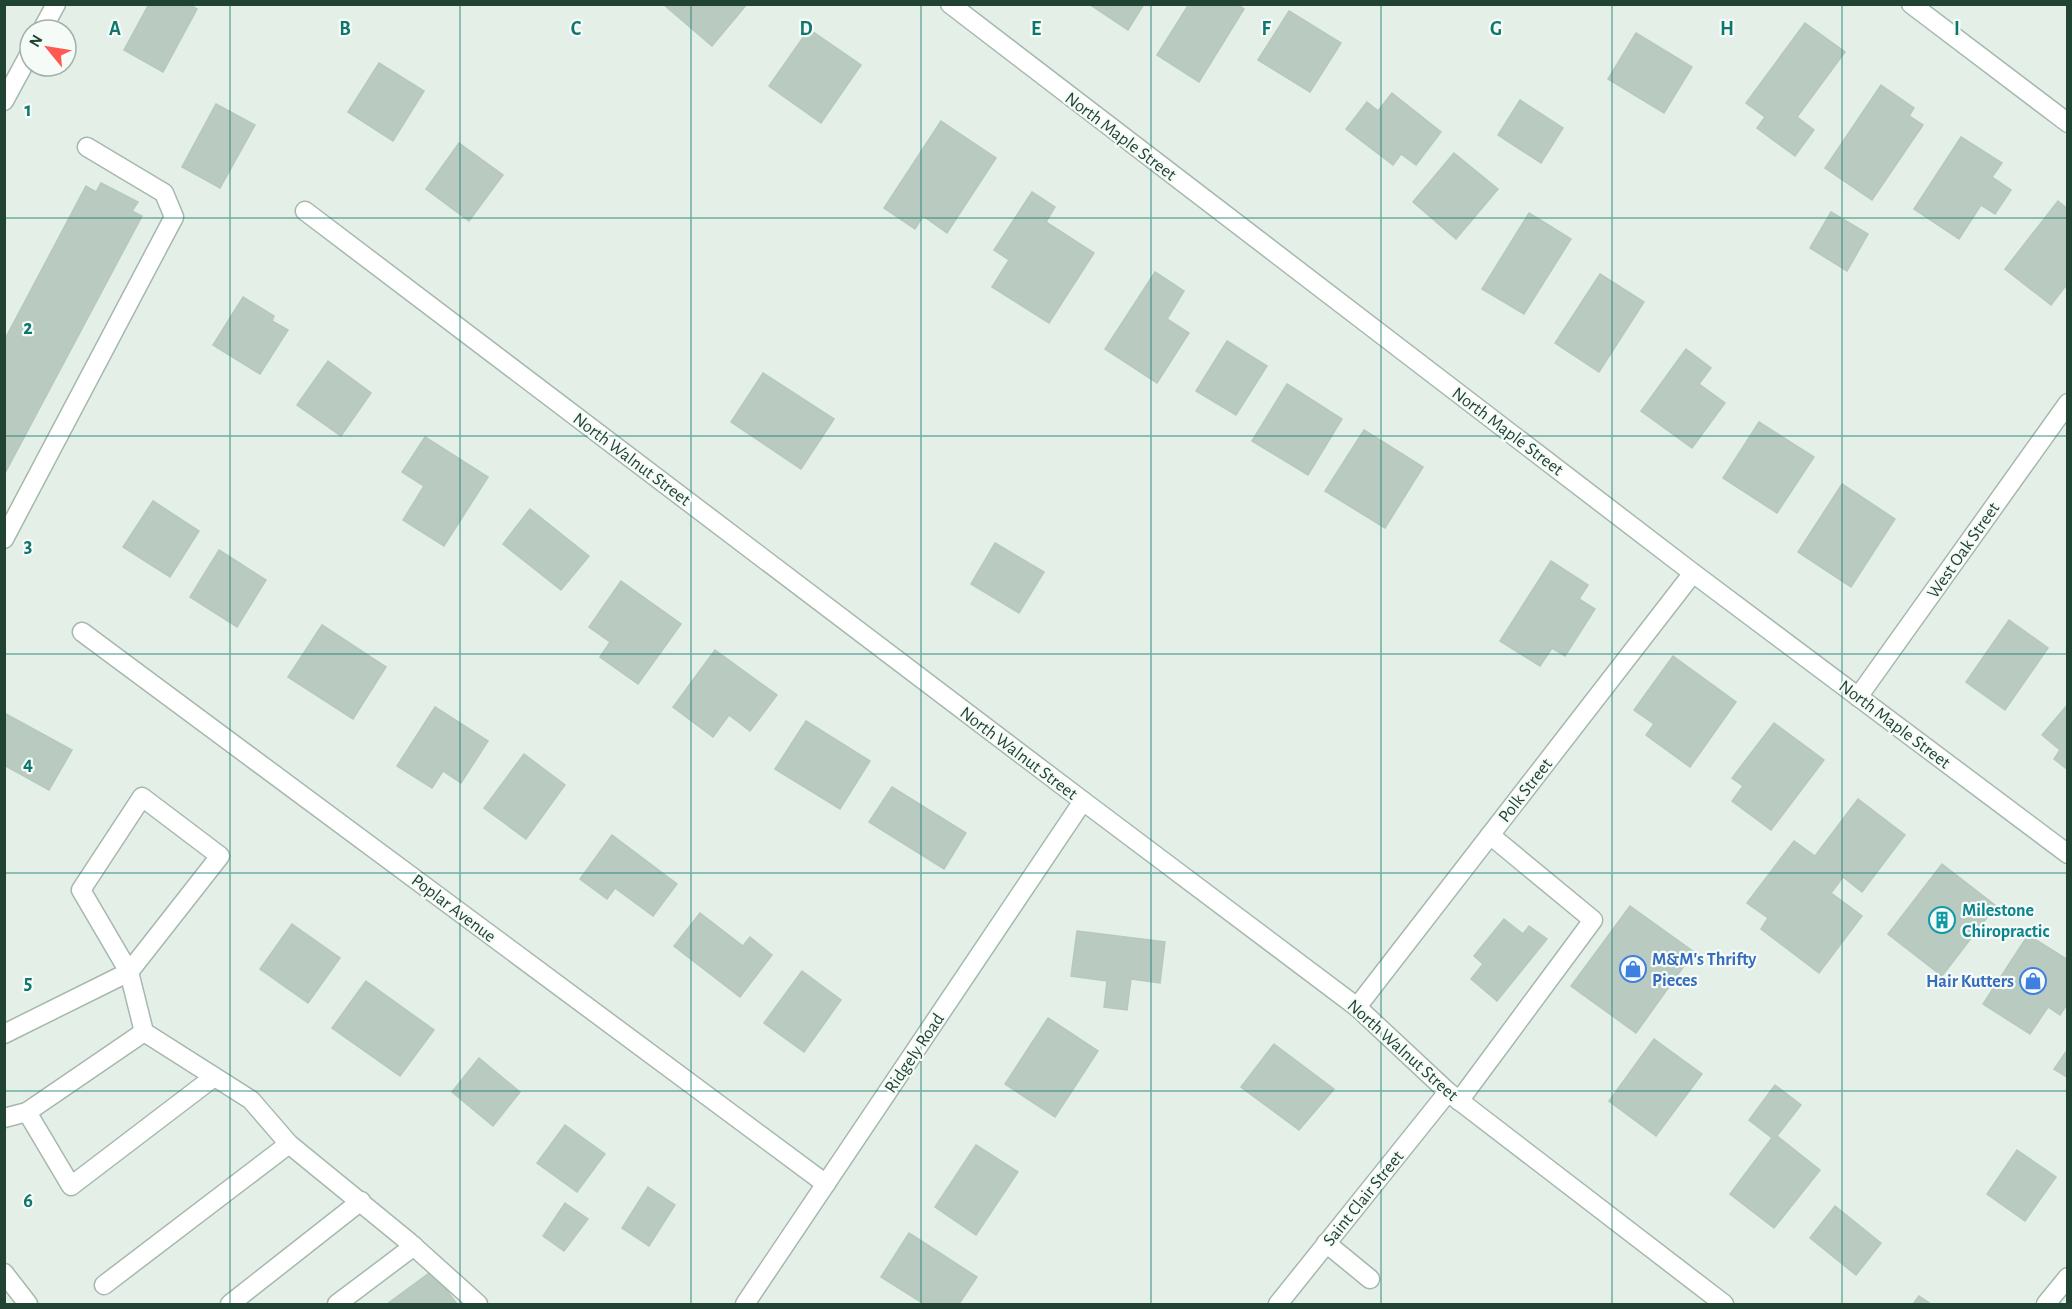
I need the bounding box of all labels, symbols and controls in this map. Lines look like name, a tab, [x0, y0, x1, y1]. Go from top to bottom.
north arrow	[18, 18, 78, 78]
text: A	[109, 19, 121, 39]
text: B	[339, 19, 351, 39]
text: C	[571, 19, 582, 39]
text: D	[799, 19, 813, 39]
text: E	[1031, 19, 1041, 39]
text: F	[1261, 19, 1271, 39]
text: G	[1490, 19, 1502, 39]
text: H	[1720, 19, 1734, 39]
text: I	[1954, 19, 1960, 39]
text: N	[26, 32, 46, 50]
street label: North Maple Street	[1061, 89, 1180, 184]
text: 1	[24, 100, 32, 120]
text: 2	[23, 318, 33, 338]
street label: North Maple Street	[1448, 384, 1567, 479]
street label: North Walnut Street	[569, 410, 694, 510]
street label: West Oak Street	[1924, 499, 2004, 602]
text: 3	[24, 536, 32, 556]
street label: North Maple Street	[1835, 677, 1954, 772]
street label: North Walnut Street	[956, 704, 1081, 804]
text: 4	[23, 754, 33, 774]
street label: Polk Street	[1495, 755, 1556, 826]
street label: Poplar Avenue	[408, 871, 499, 946]
place label: Milestone Chiropractic	[1962, 902, 2049, 941]
building icon: Milestone Chiropractic	[1927, 905, 1957, 935]
place label: M&M's Thrifty Pieces	[1652, 951, 1757, 990]
shop icon: M&M's Thrifty Pieces	[1618, 954, 1648, 984]
shop icon: Hair Kutters	[2018, 966, 2048, 996]
text: 5	[24, 973, 32, 993]
place label: Hair Kutters	[1926, 973, 2014, 991]
street label: North Walnut Street	[1344, 997, 1461, 1105]
street label: Ridgely Road	[882, 1011, 948, 1097]
street label: Saint Clair Street	[1320, 1148, 1408, 1250]
text: 6	[23, 1191, 33, 1211]

